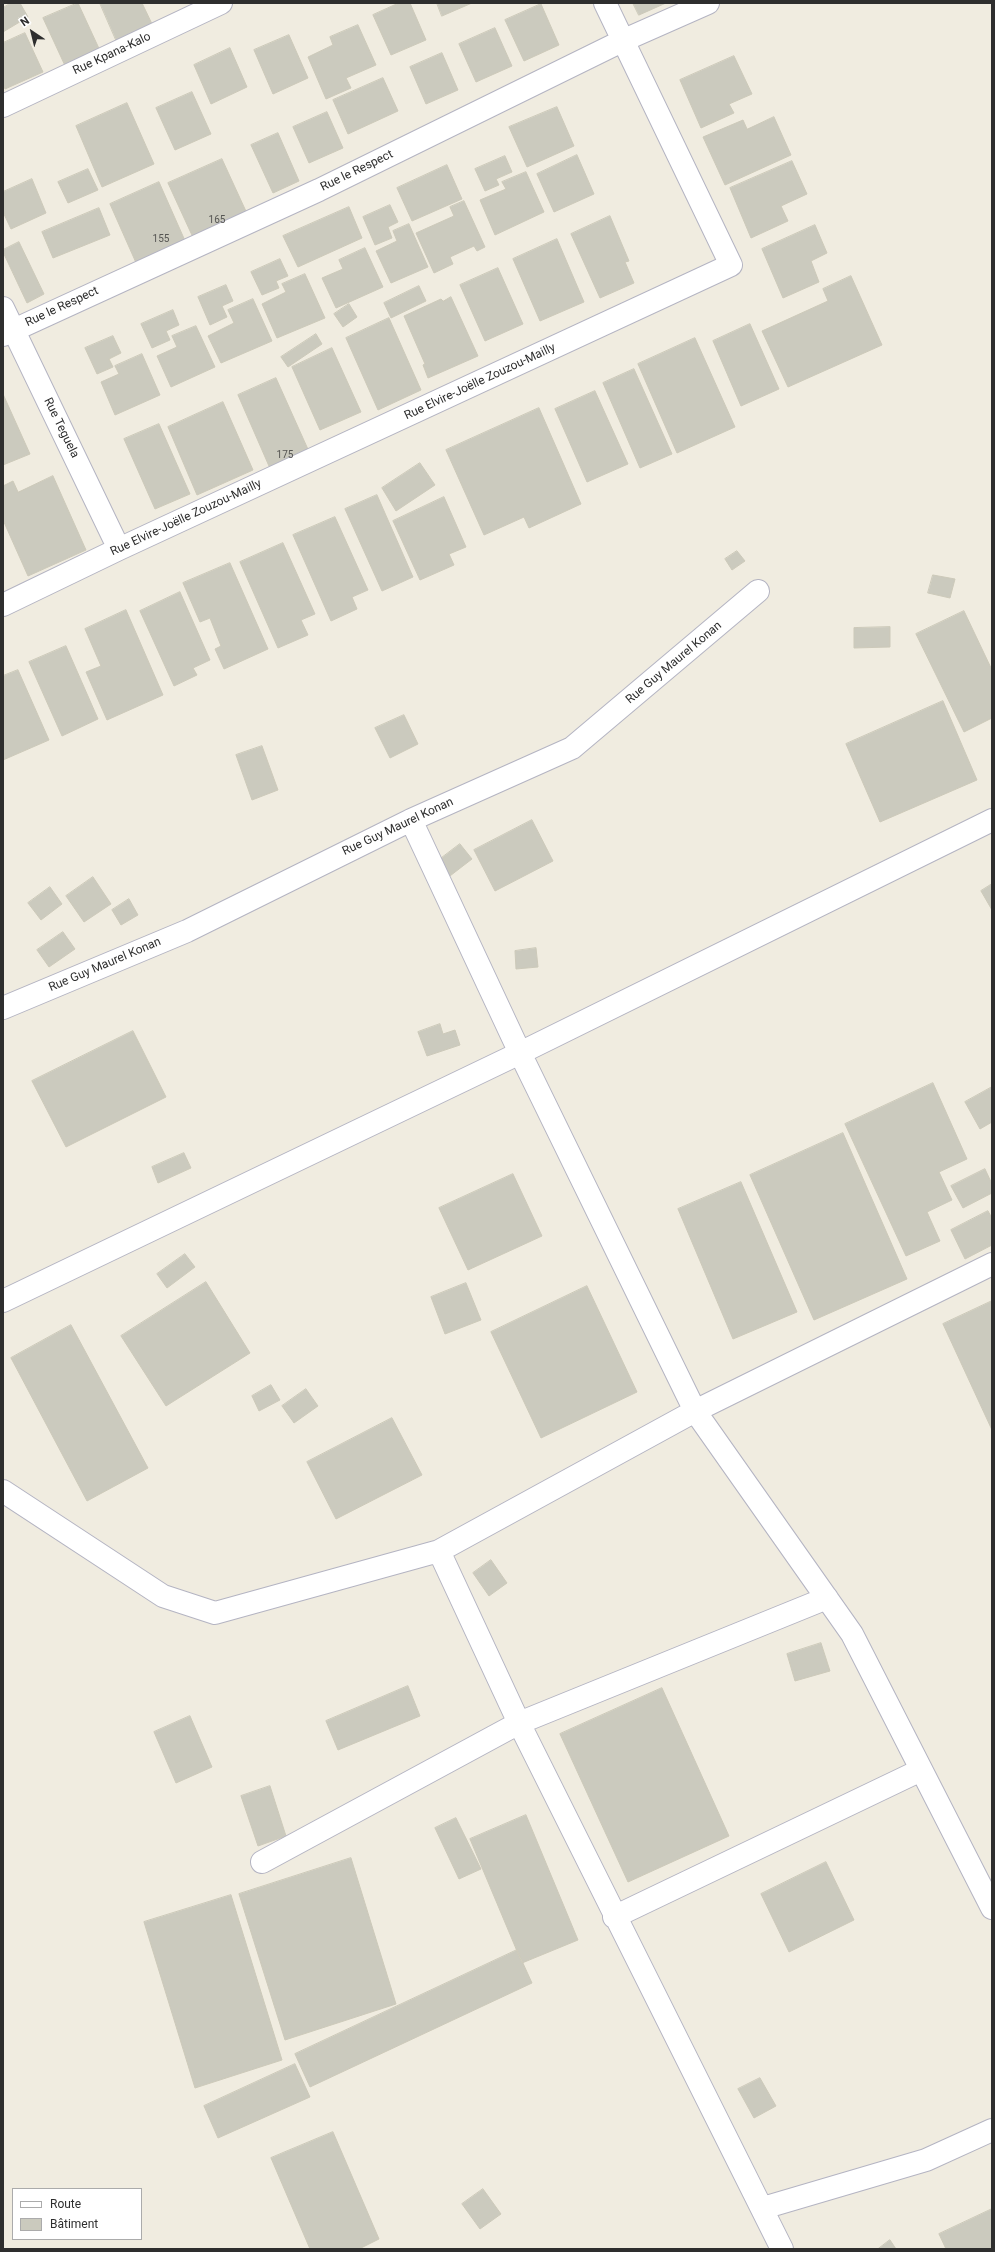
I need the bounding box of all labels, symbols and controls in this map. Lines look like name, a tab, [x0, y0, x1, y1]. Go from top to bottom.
north arrow	[12, 12, 52, 52]
text: N	[18, 14, 32, 29]
street label: Rue Kpana-Kalo	[71, 30, 153, 78]
street label: Rue le Respect	[318, 147, 396, 195]
house number: 165	[209, 214, 225, 226]
house number: 155	[153, 233, 169, 245]
street label: Rue le Respect	[23, 284, 101, 330]
street label: Rue Elvire-Joëlle Zouzou-Mailly	[402, 341, 558, 423]
street label: Rue Teguela	[40, 395, 82, 461]
house number: 175	[277, 449, 293, 461]
street label: Rue Elvire-Joëlle Zouzou-Mailly	[108, 477, 264, 559]
street label: Rue Guy Maurel Konan	[623, 619, 725, 707]
street label: Rue Guy Maurel Konan	[340, 795, 456, 859]
street label: Rue Guy Maurel Konan	[47, 935, 163, 995]
legend	[12, 2188, 142, 2240]
text: Route	[50, 2197, 81, 2211]
text: Bâtiment	[50, 2217, 98, 2231]

